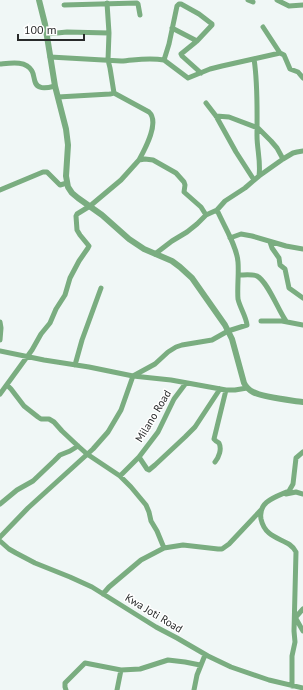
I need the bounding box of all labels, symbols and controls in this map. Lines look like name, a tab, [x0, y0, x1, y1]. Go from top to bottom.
scale bar	[18, 16, 84, 42]
text: 100 m	[24, 22, 57, 37]
street label: Milano Road	[132, 387, 174, 445]
street label: Kwa Joti Road	[123, 590, 185, 636]

